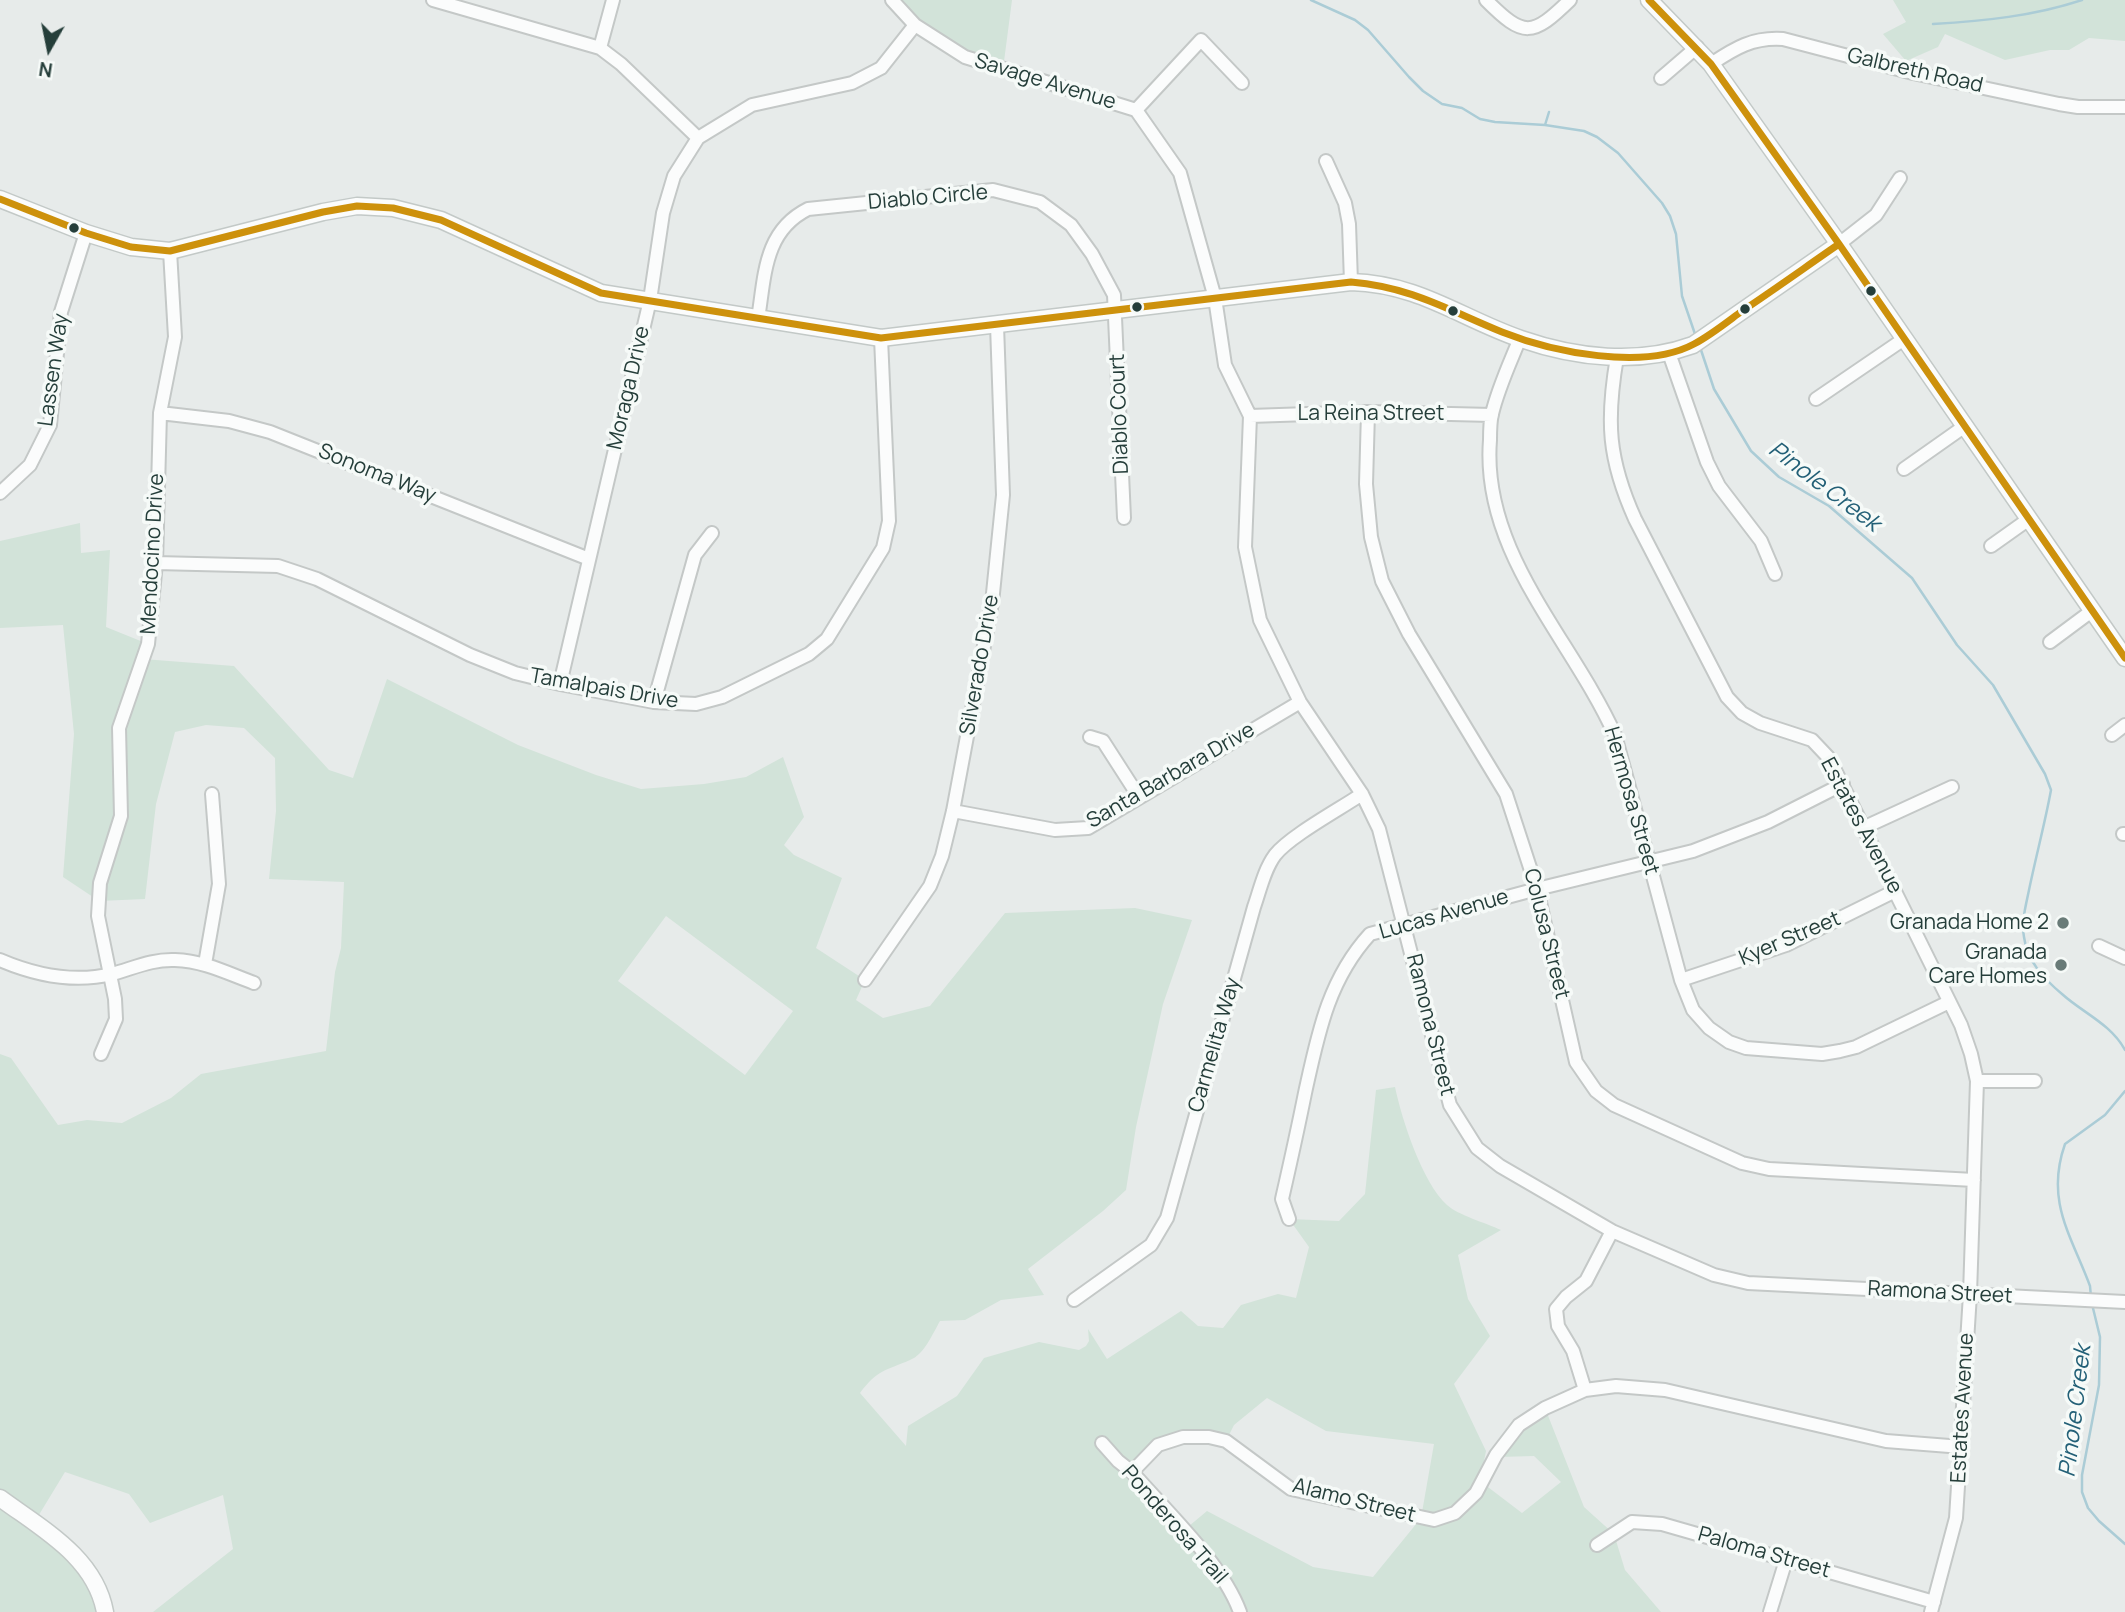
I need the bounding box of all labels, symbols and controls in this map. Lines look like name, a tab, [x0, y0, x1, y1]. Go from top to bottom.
north arrow	[14, 14, 84, 84]
street label: Galbreth Road	[1845, 43, 1985, 99]
street label: Savage Avenue	[971, 49, 1119, 115]
text: N	[37, 56, 54, 84]
street label: Diablo Circle	[867, 180, 989, 216]
unlabelled marker	[67, 221, 81, 235]
unlabelled marker	[1864, 284, 1878, 298]
unlabelled marker	[1130, 300, 1144, 314]
unlabelled marker	[1738, 302, 1752, 316]
unlabelled marker	[1446, 304, 1460, 318]
street label: Lassen Way	[34, 312, 74, 428]
street label: Moraga Drive	[603, 324, 655, 452]
street label: Diablo Court	[1105, 353, 1135, 475]
street label: La Reina Street	[1297, 401, 1445, 427]
water label: Pinole Creek	[1763, 436, 1885, 538]
street label: Sonoma Way	[314, 439, 440, 509]
street label: Mendocino Drive	[136, 473, 170, 635]
street label: Silverado Drive	[955, 593, 1005, 737]
street label: Tamalpais Drive	[528, 664, 680, 714]
street label: Santa Barbara Drive	[1083, 718, 1259, 834]
street label: Hermosa Street	[1598, 724, 1664, 878]
street label: Estates Avenue	[1815, 754, 1907, 898]
street label: Colusa Street	[1518, 866, 1574, 1002]
street label: Lucas Avenue	[1376, 884, 1512, 946]
street label: Kyer Street	[1735, 906, 1845, 972]
place label: Granada Home 2	[1890, 910, 2049, 936]
marker: Granada Home 2	[2055, 915, 2071, 931]
place label: Granada Care Homes	[1929, 940, 2047, 990]
street label: Ramona Street	[1400, 952, 1460, 1098]
marker: Granada Care Homes	[2053, 957, 2069, 973]
street label: Carmelita Way	[1184, 975, 1246, 1115]
street label: Ramona Street	[1867, 1277, 2013, 1309]
street label: Estates Avenue	[1946, 1332, 1980, 1484]
water label: Pinole Creek	[2054, 1343, 2098, 1479]
street label: Ponderosa Trail	[1116, 1461, 1232, 1589]
street label: Alamo Street	[1290, 1474, 1418, 1528]
street label: Paloma Street	[1695, 1522, 1833, 1584]

